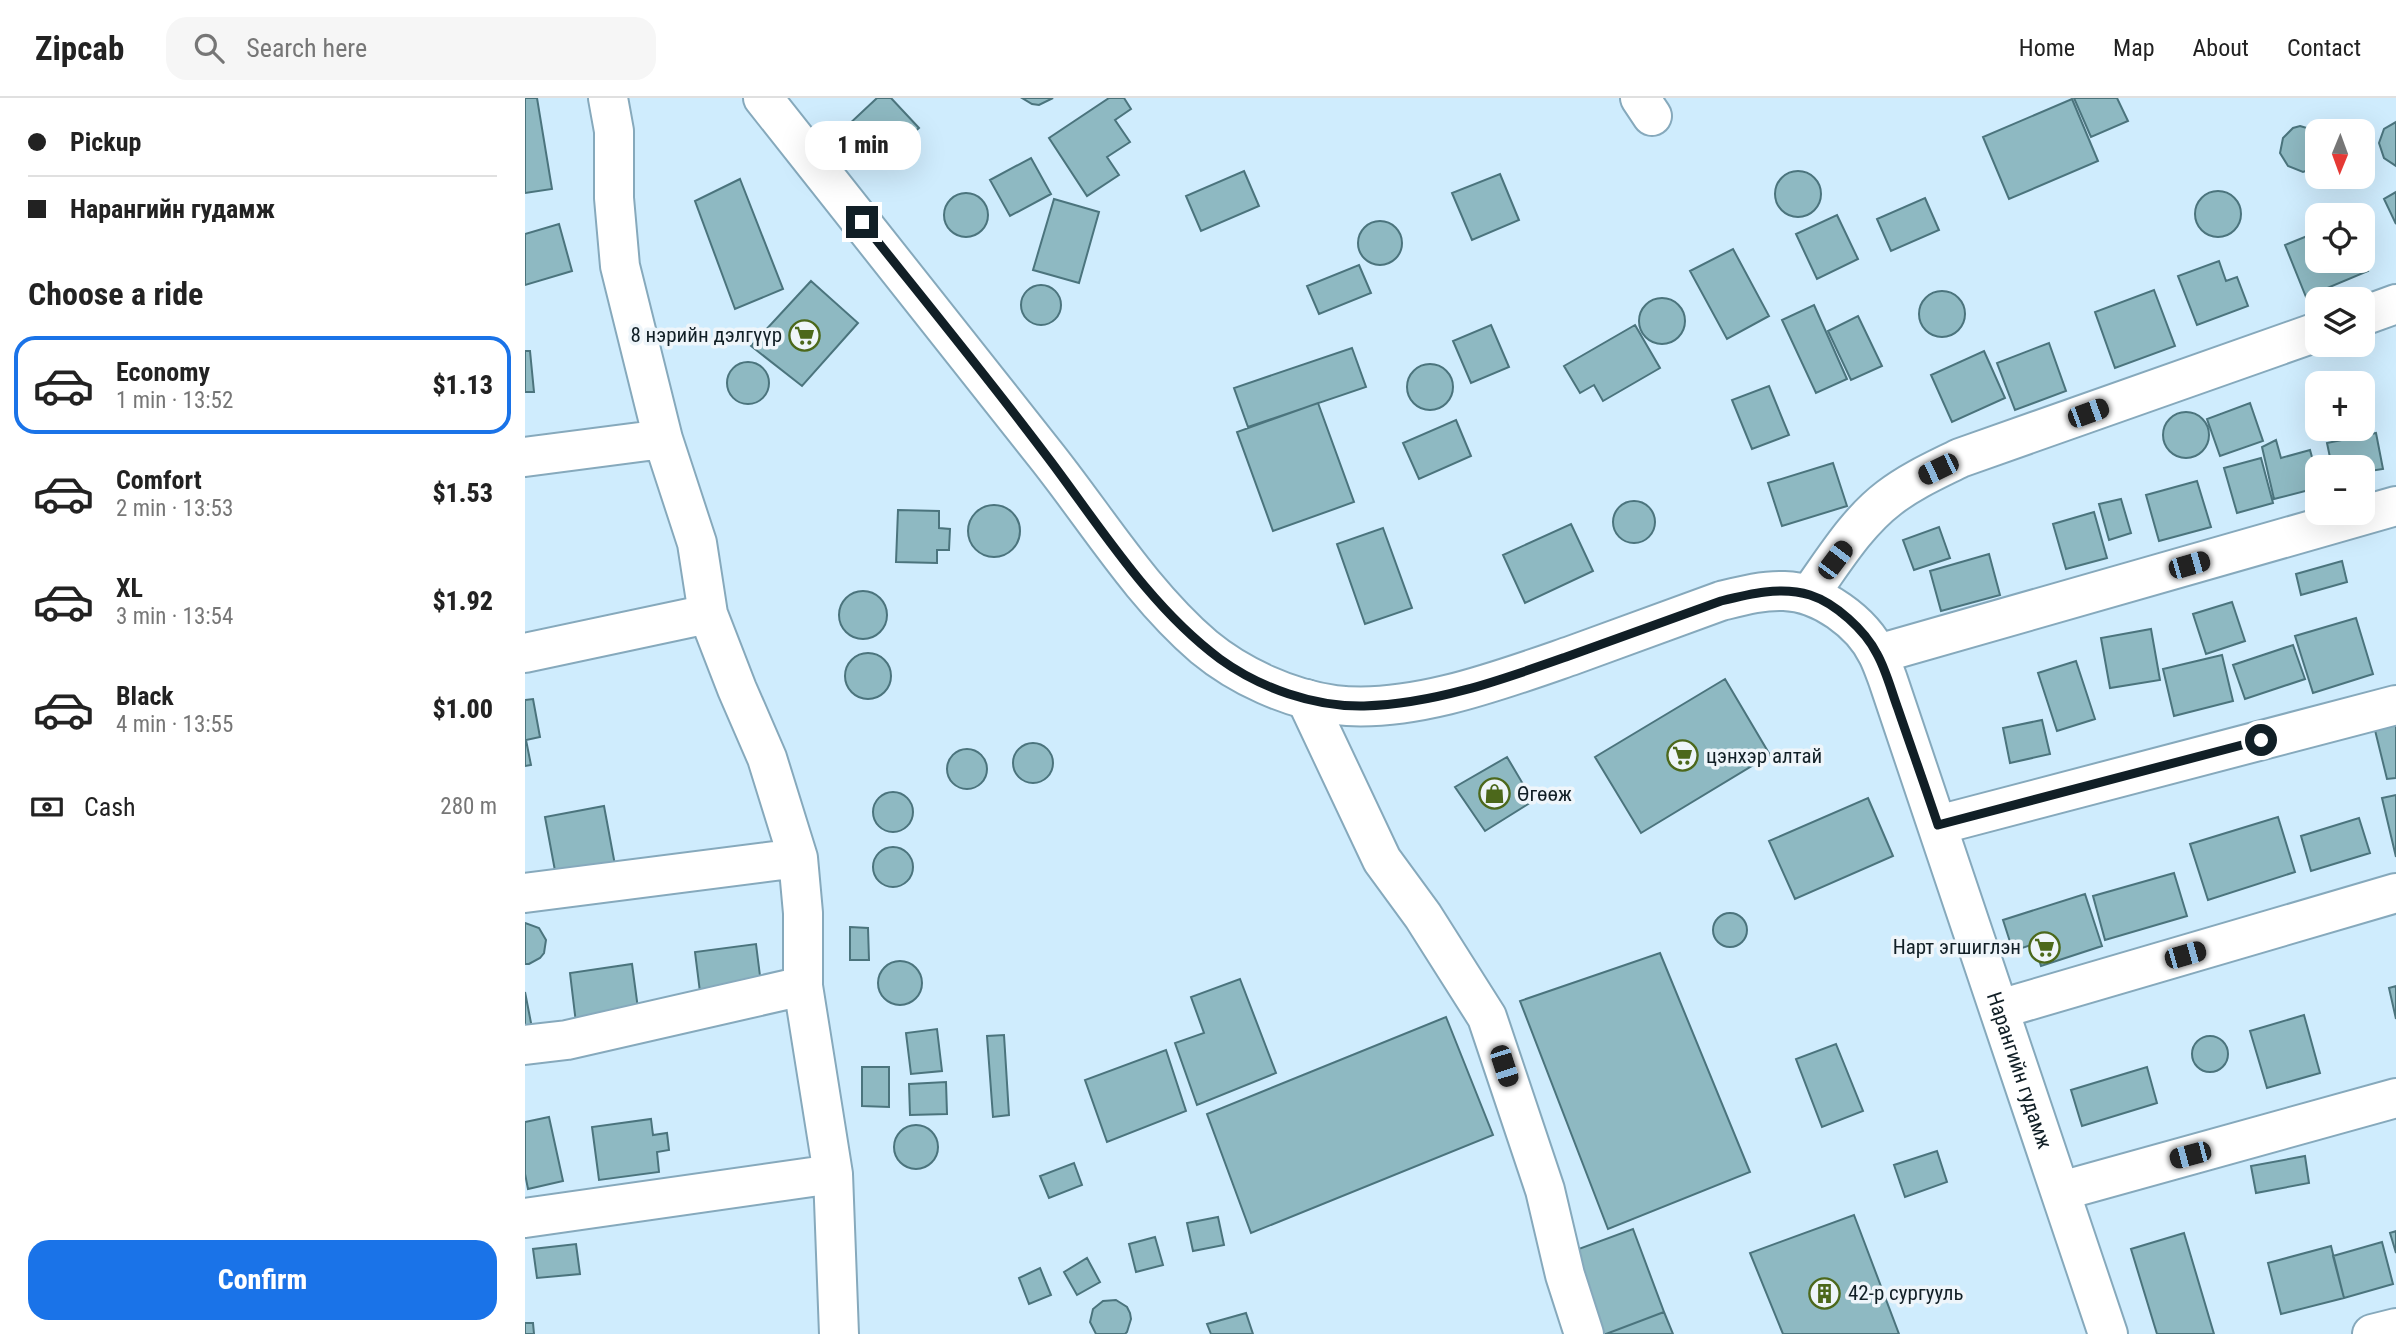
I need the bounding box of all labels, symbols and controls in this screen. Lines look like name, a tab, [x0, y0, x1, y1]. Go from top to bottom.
search box	[166, 17, 656, 80]
text: Zipcab	[35, 29, 124, 68]
icon: search	[190, 29, 228, 67]
text: Search here	[246, 33, 367, 63]
text: Home	[2019, 34, 2075, 62]
text: Map	[2113, 34, 2155, 62]
text: About	[2193, 34, 2249, 62]
text: Contact	[2287, 34, 2361, 62]
north arrow	[2305, 119, 2375, 189]
map controls	[2305, 119, 2375, 525]
callout: 1 min	[804, 121, 920, 170]
text: Pickup	[70, 127, 141, 157]
text: 1 min	[837, 132, 889, 159]
text: Нарангийн гудамж	[70, 194, 275, 224]
button: locate	[2305, 203, 2375, 273]
route end	[846, 206, 878, 238]
text: Choose a ride	[28, 275, 203, 313]
button: layers	[2305, 287, 2375, 357]
supermarket icon: 8 нэрийн дэлгүүр	[788, 318, 822, 352]
place label: 8 нэрийн дэлгүүр	[630, 323, 782, 347]
icon: car	[32, 354, 95, 417]
text: Economy	[116, 357, 210, 387]
text: $1.13	[432, 370, 493, 400]
button: +	[2305, 371, 2375, 441]
text: 1 min · 13:52	[116, 387, 233, 414]
car	[2065, 396, 2112, 430]
car	[1915, 450, 1962, 488]
button: −	[2305, 455, 2375, 525]
icon: car	[32, 462, 95, 525]
text: Comfort	[116, 465, 202, 495]
text: $1.53	[432, 478, 493, 508]
text: 2 min · 13:53	[116, 495, 233, 522]
car	[1814, 537, 1857, 583]
car	[2166, 549, 2213, 581]
icon: car	[32, 570, 95, 633]
text: XL	[116, 573, 143, 603]
text: $1.92	[432, 586, 493, 616]
text: 3 min · 13:54	[116, 603, 233, 630]
icon: car	[32, 678, 95, 741]
text: Black	[116, 681, 174, 711]
text: $1.00	[432, 694, 493, 724]
text: 4 min · 13:55	[116, 711, 233, 738]
route start	[2245, 724, 2277, 756]
supermarket icon: цэнхэр алтай	[1666, 739, 1700, 773]
place label: цэнхэр алтай	[1706, 744, 1822, 768]
shop icon: Өгөөж	[1477, 777, 1511, 811]
place label: Өгөөж	[1517, 782, 1572, 806]
icon: cash	[28, 788, 66, 826]
text: Cash	[84, 792, 136, 822]
text: 280 m	[440, 793, 497, 820]
supermarket icon: Нарт эгшиглэн	[2027, 930, 2061, 964]
place label: Нарт эгшиглэн	[1893, 935, 2021, 959]
car	[2162, 939, 2209, 971]
street label: Нарангийн гудамж	[1982, 989, 2057, 1152]
car	[1488, 1043, 1521, 1089]
car	[2167, 1139, 2214, 1171]
button: Confirm	[28, 1240, 497, 1320]
building icon: 42-p сургууль	[1808, 1276, 1842, 1310]
place label: 42-p сургууль	[1848, 1281, 1964, 1305]

